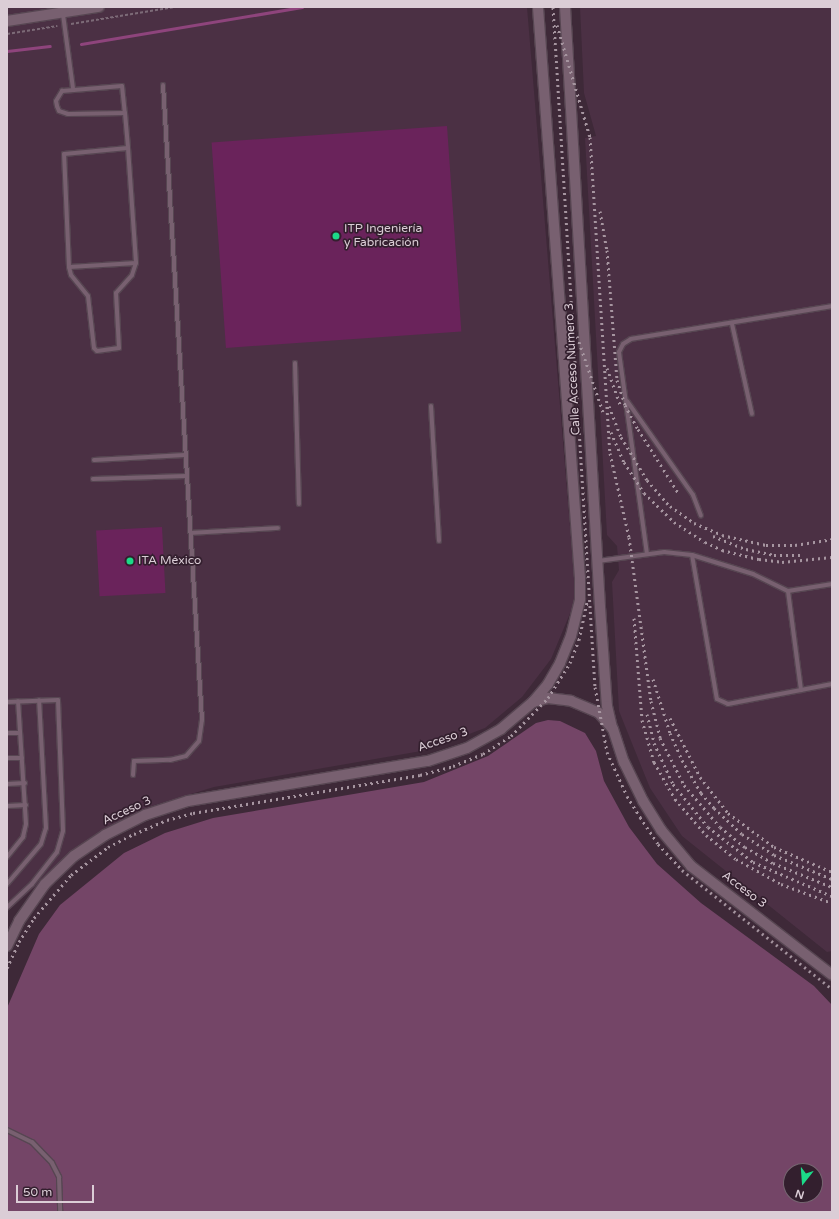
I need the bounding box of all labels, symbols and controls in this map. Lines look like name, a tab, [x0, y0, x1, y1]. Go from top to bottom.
place label: ITP Ingeniería y Fabricación	[344, 222, 422, 250]
marker: ITP Ingeniería y Fabricación	[331, 231, 341, 241]
street label: Calle Acceso Número 3	[562, 303, 584, 435]
place label: ITA México	[138, 554, 201, 568]
marker: ITA México	[125, 556, 135, 566]
street label: Acceso 3	[416, 725, 470, 755]
street label: Acceso 3	[100, 793, 154, 829]
street label: Acceso 3	[719, 869, 769, 911]
north arrow	[783, 1163, 823, 1203]
scale bar	[18, 1177, 96, 1203]
text: 50 m	[23, 1185, 52, 1199]
text: N	[794, 1186, 806, 1202]

